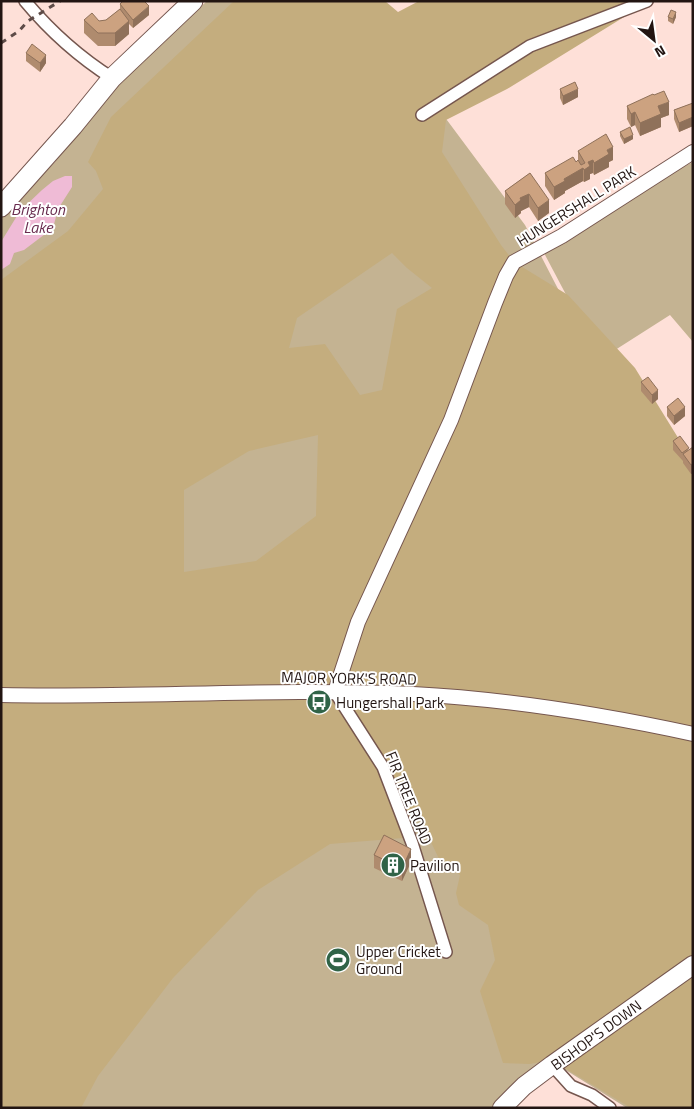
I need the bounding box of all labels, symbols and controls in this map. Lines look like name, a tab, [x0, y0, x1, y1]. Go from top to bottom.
north arrow	[629, 15, 679, 65]
text: N	[651, 40, 670, 63]
street label: HUNGERSHALL PARK	[512, 160, 640, 252]
water label: Brighton Lake	[11, 197, 66, 239]
street label: MAJOR YORK'S ROAD	[281, 665, 417, 691]
bus stop icon: Hungershall Park	[306, 689, 332, 715]
place label: Hungershall Park	[336, 691, 444, 714]
street label: FIR TREE ROAD	[380, 748, 438, 848]
building icon: Pavilion	[380, 852, 406, 878]
place label: Pavilion	[410, 854, 460, 877]
place label: Upper Cricket Ground	[356, 940, 441, 980]
sports icon: Upper Cricket Ground	[325, 947, 351, 973]
street label: BISHOP'S DOWN	[546, 994, 646, 1076]

